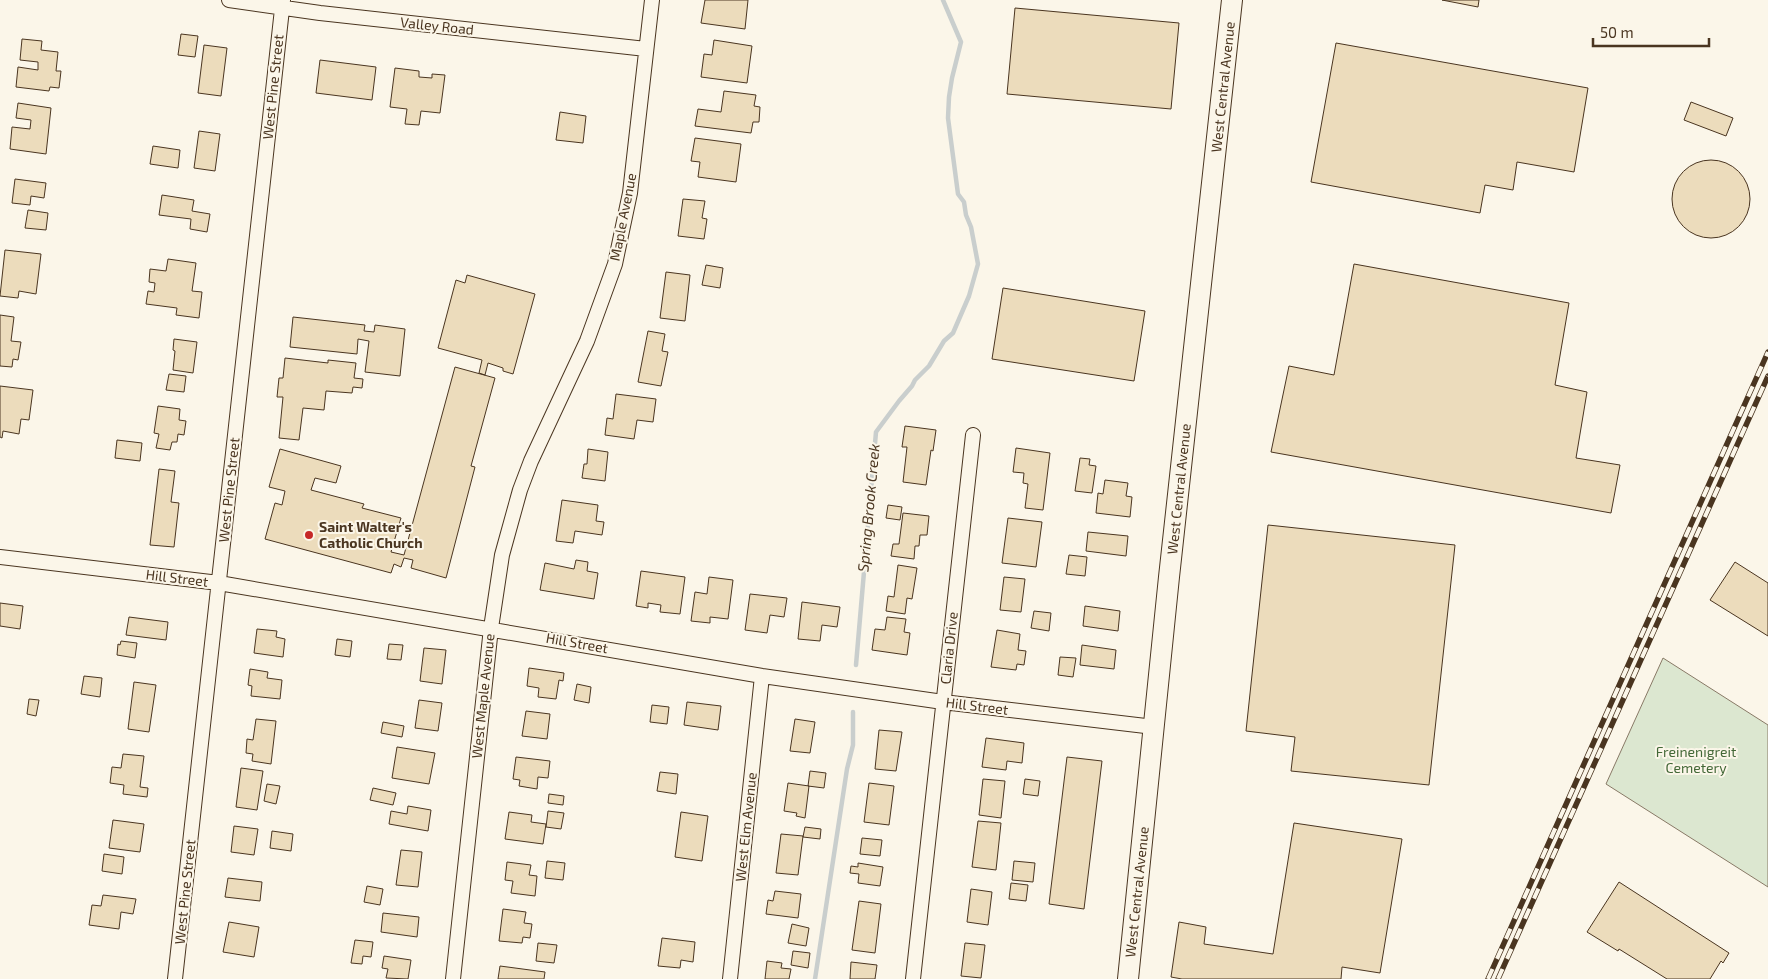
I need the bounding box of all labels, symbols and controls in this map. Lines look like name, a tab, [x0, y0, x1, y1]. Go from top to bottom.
street label: Valley Road	[399, 13, 475, 38]
scale bar	[1593, 15, 1709, 47]
street label: West Central Avenue	[1207, 20, 1238, 153]
text: 50 m	[1600, 23, 1634, 41]
street label: West Pine Street	[259, 34, 286, 140]
street label: Maple Avenue	[606, 171, 639, 262]
street label: West Central Avenue	[1163, 422, 1194, 555]
street label: West Pine Street	[215, 437, 242, 543]
water label: Spring Brook Creek	[853, 443, 883, 573]
place label: Saint Walter's Catholic Church	[319, 518, 423, 551]
marker: Saint Walter's Catholic Church	[303, 529, 315, 541]
street label: Hill Street	[145, 565, 209, 590]
street label: Claria Drive	[936, 611, 961, 685]
street label: Hill Street	[545, 629, 609, 656]
street label: West Maple Avenue	[467, 633, 498, 759]
street label: Hill Street	[945, 693, 1009, 718]
park label: Freinenigreit Cemetery	[1656, 743, 1736, 776]
street label: West Elm Avenue	[731, 771, 760, 883]
street label: West Central Avenue	[1121, 825, 1152, 958]
street label: West Pine Street	[171, 839, 198, 945]

